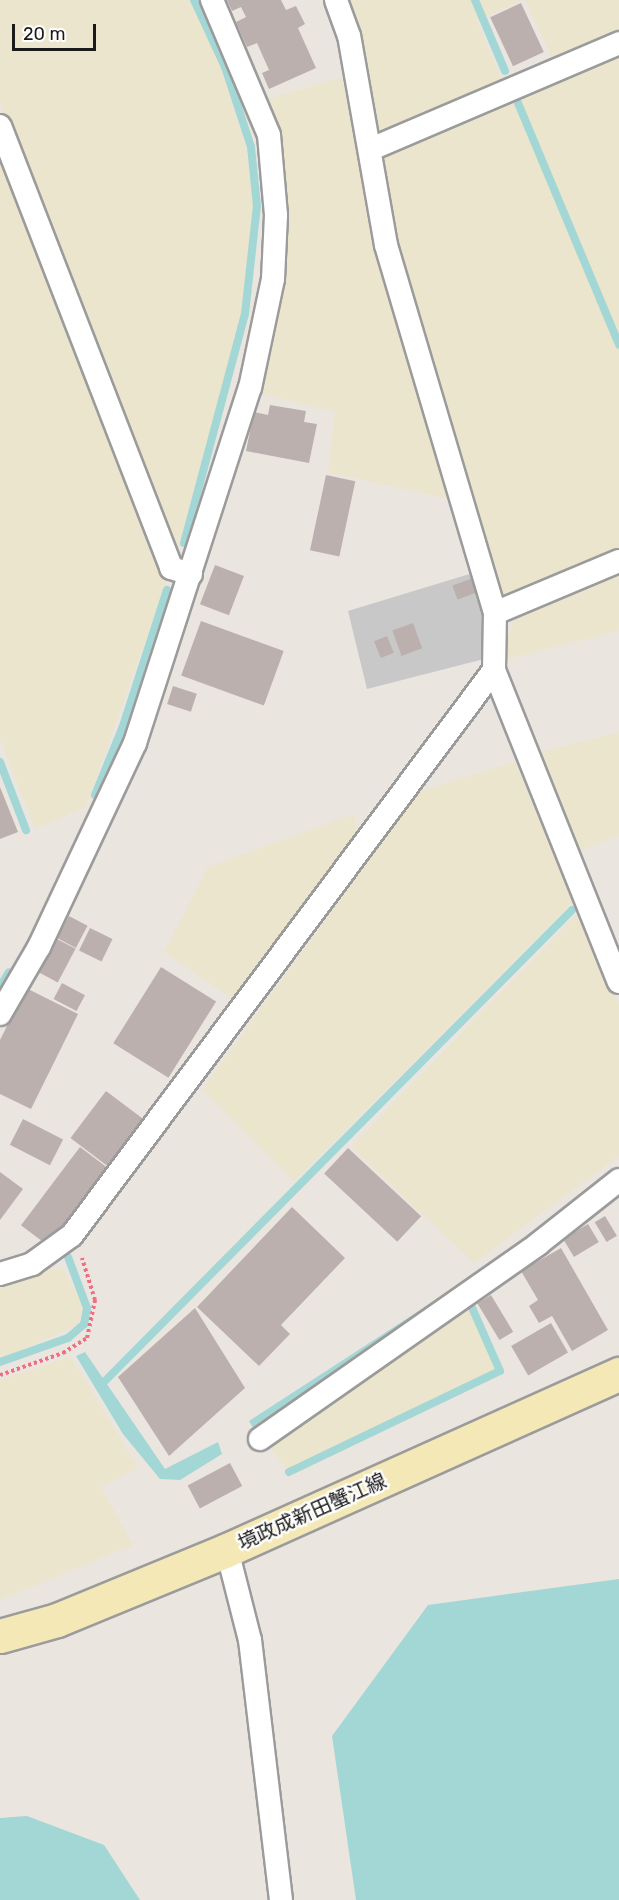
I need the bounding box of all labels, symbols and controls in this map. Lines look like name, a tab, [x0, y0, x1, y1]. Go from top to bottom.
scale bar	[15, 12, 99, 50]
text: 20 m	[23, 23, 65, 45]
street label: 境政成新田蟹江線	[234, 1468, 390, 1556]

